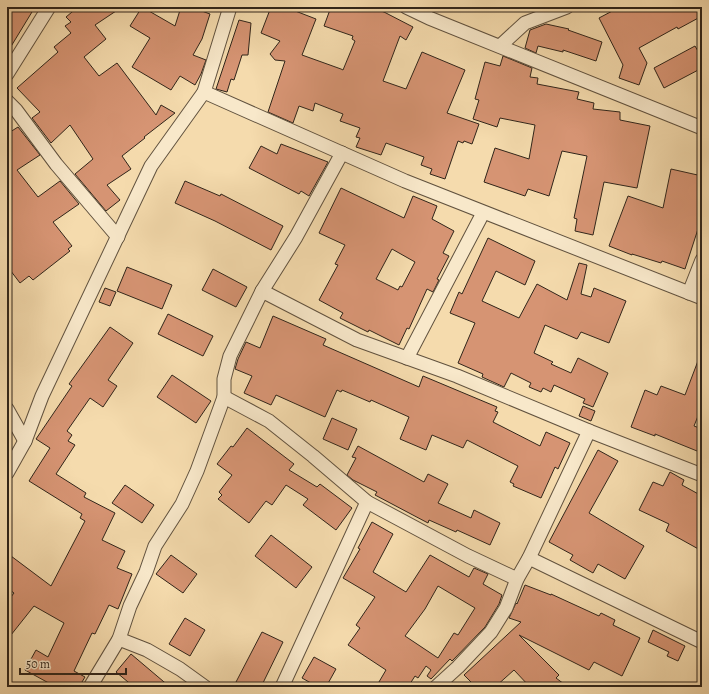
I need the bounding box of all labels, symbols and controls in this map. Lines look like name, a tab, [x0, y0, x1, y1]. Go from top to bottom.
scale bar	[20, 650, 126, 676]
text: 50 m	[26, 656, 50, 672]

